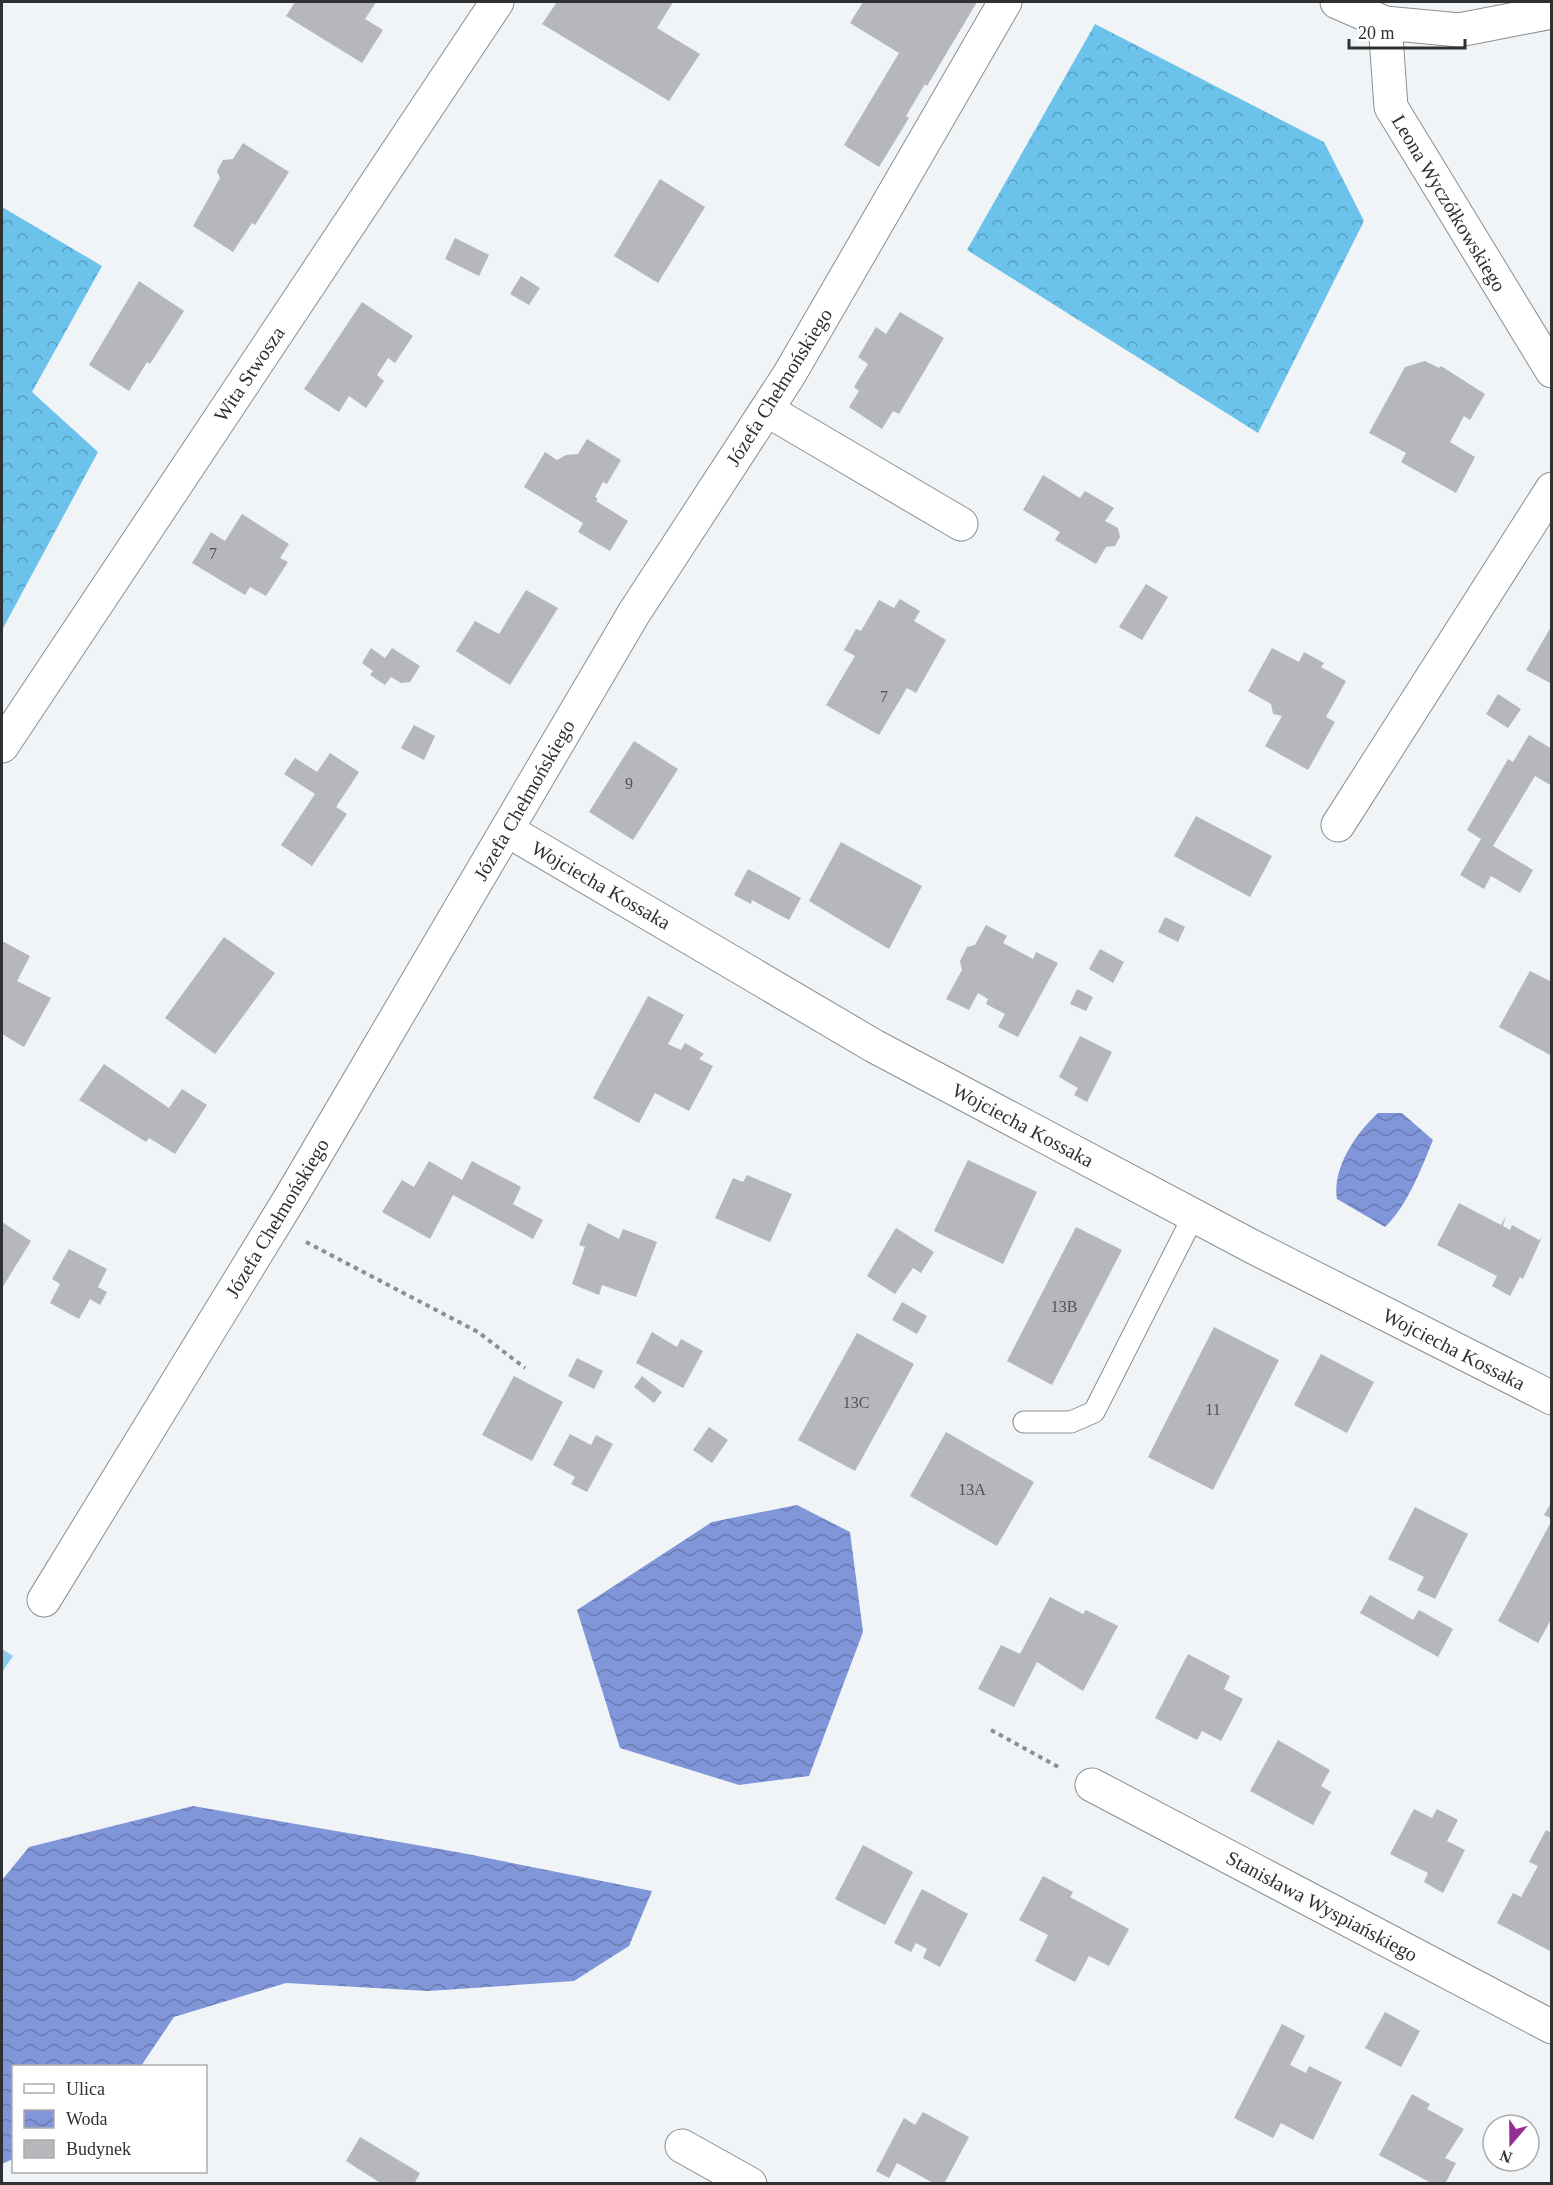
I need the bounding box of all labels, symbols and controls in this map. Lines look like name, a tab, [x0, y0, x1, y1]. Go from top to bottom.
scale bar	[1349, 12, 1464, 50]
text: 20 m	[1358, 23, 1395, 43]
street label: Leona Wyczółkowskiego	[1387, 111, 1511, 296]
street label: Józefa Chełmońskiego	[722, 304, 837, 470]
street label: Wita Stwosza	[209, 322, 289, 426]
house number: 7	[209, 545, 217, 562]
house number: 7	[880, 688, 888, 705]
street label: Józefa Chełmońskiego	[469, 716, 580, 885]
house number: 9	[625, 775, 633, 792]
street label: Wojciecha Kossaka	[527, 836, 674, 935]
street label: Wojciecha Kossaka	[948, 1079, 1097, 1172]
street label: Józefa Chełmońskiego	[221, 1134, 334, 1302]
house number: 13B	[1051, 1298, 1077, 1315]
street label: Wojciecha Kossaka	[1379, 1304, 1529, 1395]
house number: 13C	[843, 1394, 869, 1411]
house number: 11	[1205, 1401, 1221, 1418]
house number: 13A	[958, 1481, 986, 1498]
street label: Stanisława Wyspiańskiego	[1222, 1846, 1421, 1967]
legend	[12, 2065, 207, 2173]
text: Ulica	[66, 2079, 105, 2099]
text: Woda	[66, 2109, 108, 2129]
north arrow	[1481, 2113, 1541, 2173]
text: Budynek	[66, 2139, 131, 2159]
text: N	[1497, 2147, 1514, 2167]

